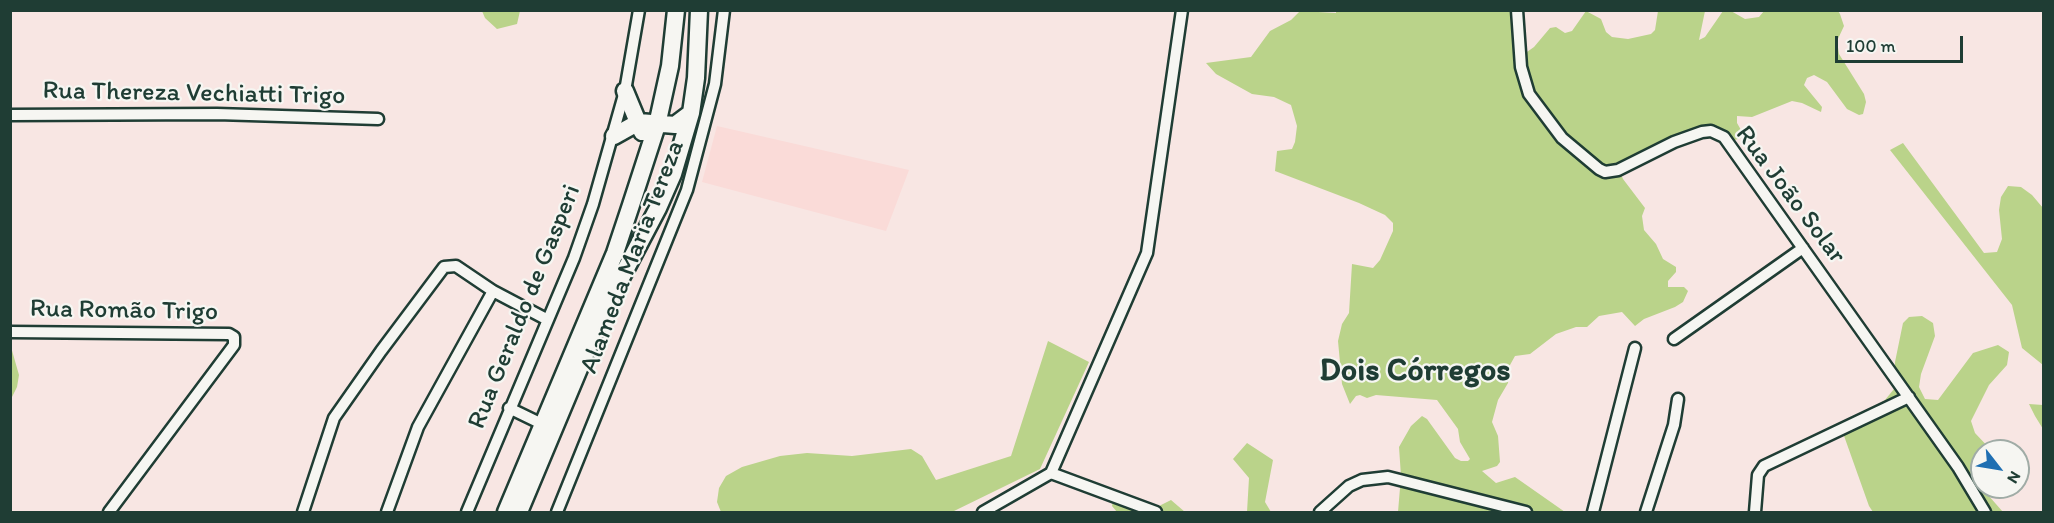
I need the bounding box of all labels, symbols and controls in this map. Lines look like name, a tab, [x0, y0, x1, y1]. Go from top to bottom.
scale bar	[1838, 24, 1966, 62]
text: 100 m	[1846, 35, 1896, 57]
street label: Rua Thereza Vechiatti Trigo	[42, 76, 346, 112]
street label: Rua João Solar	[1728, 120, 1852, 270]
street label: Alameda Maria Tereza	[574, 136, 692, 378]
street label: Rua Geraldo de Gasperi	[462, 180, 588, 434]
street label: Rua Romão Trigo	[30, 294, 218, 328]
district label: Dois Córregos	[1319, 353, 1511, 391]
north arrow	[1970, 439, 2030, 499]
text: N	[2003, 468, 2025, 487]

